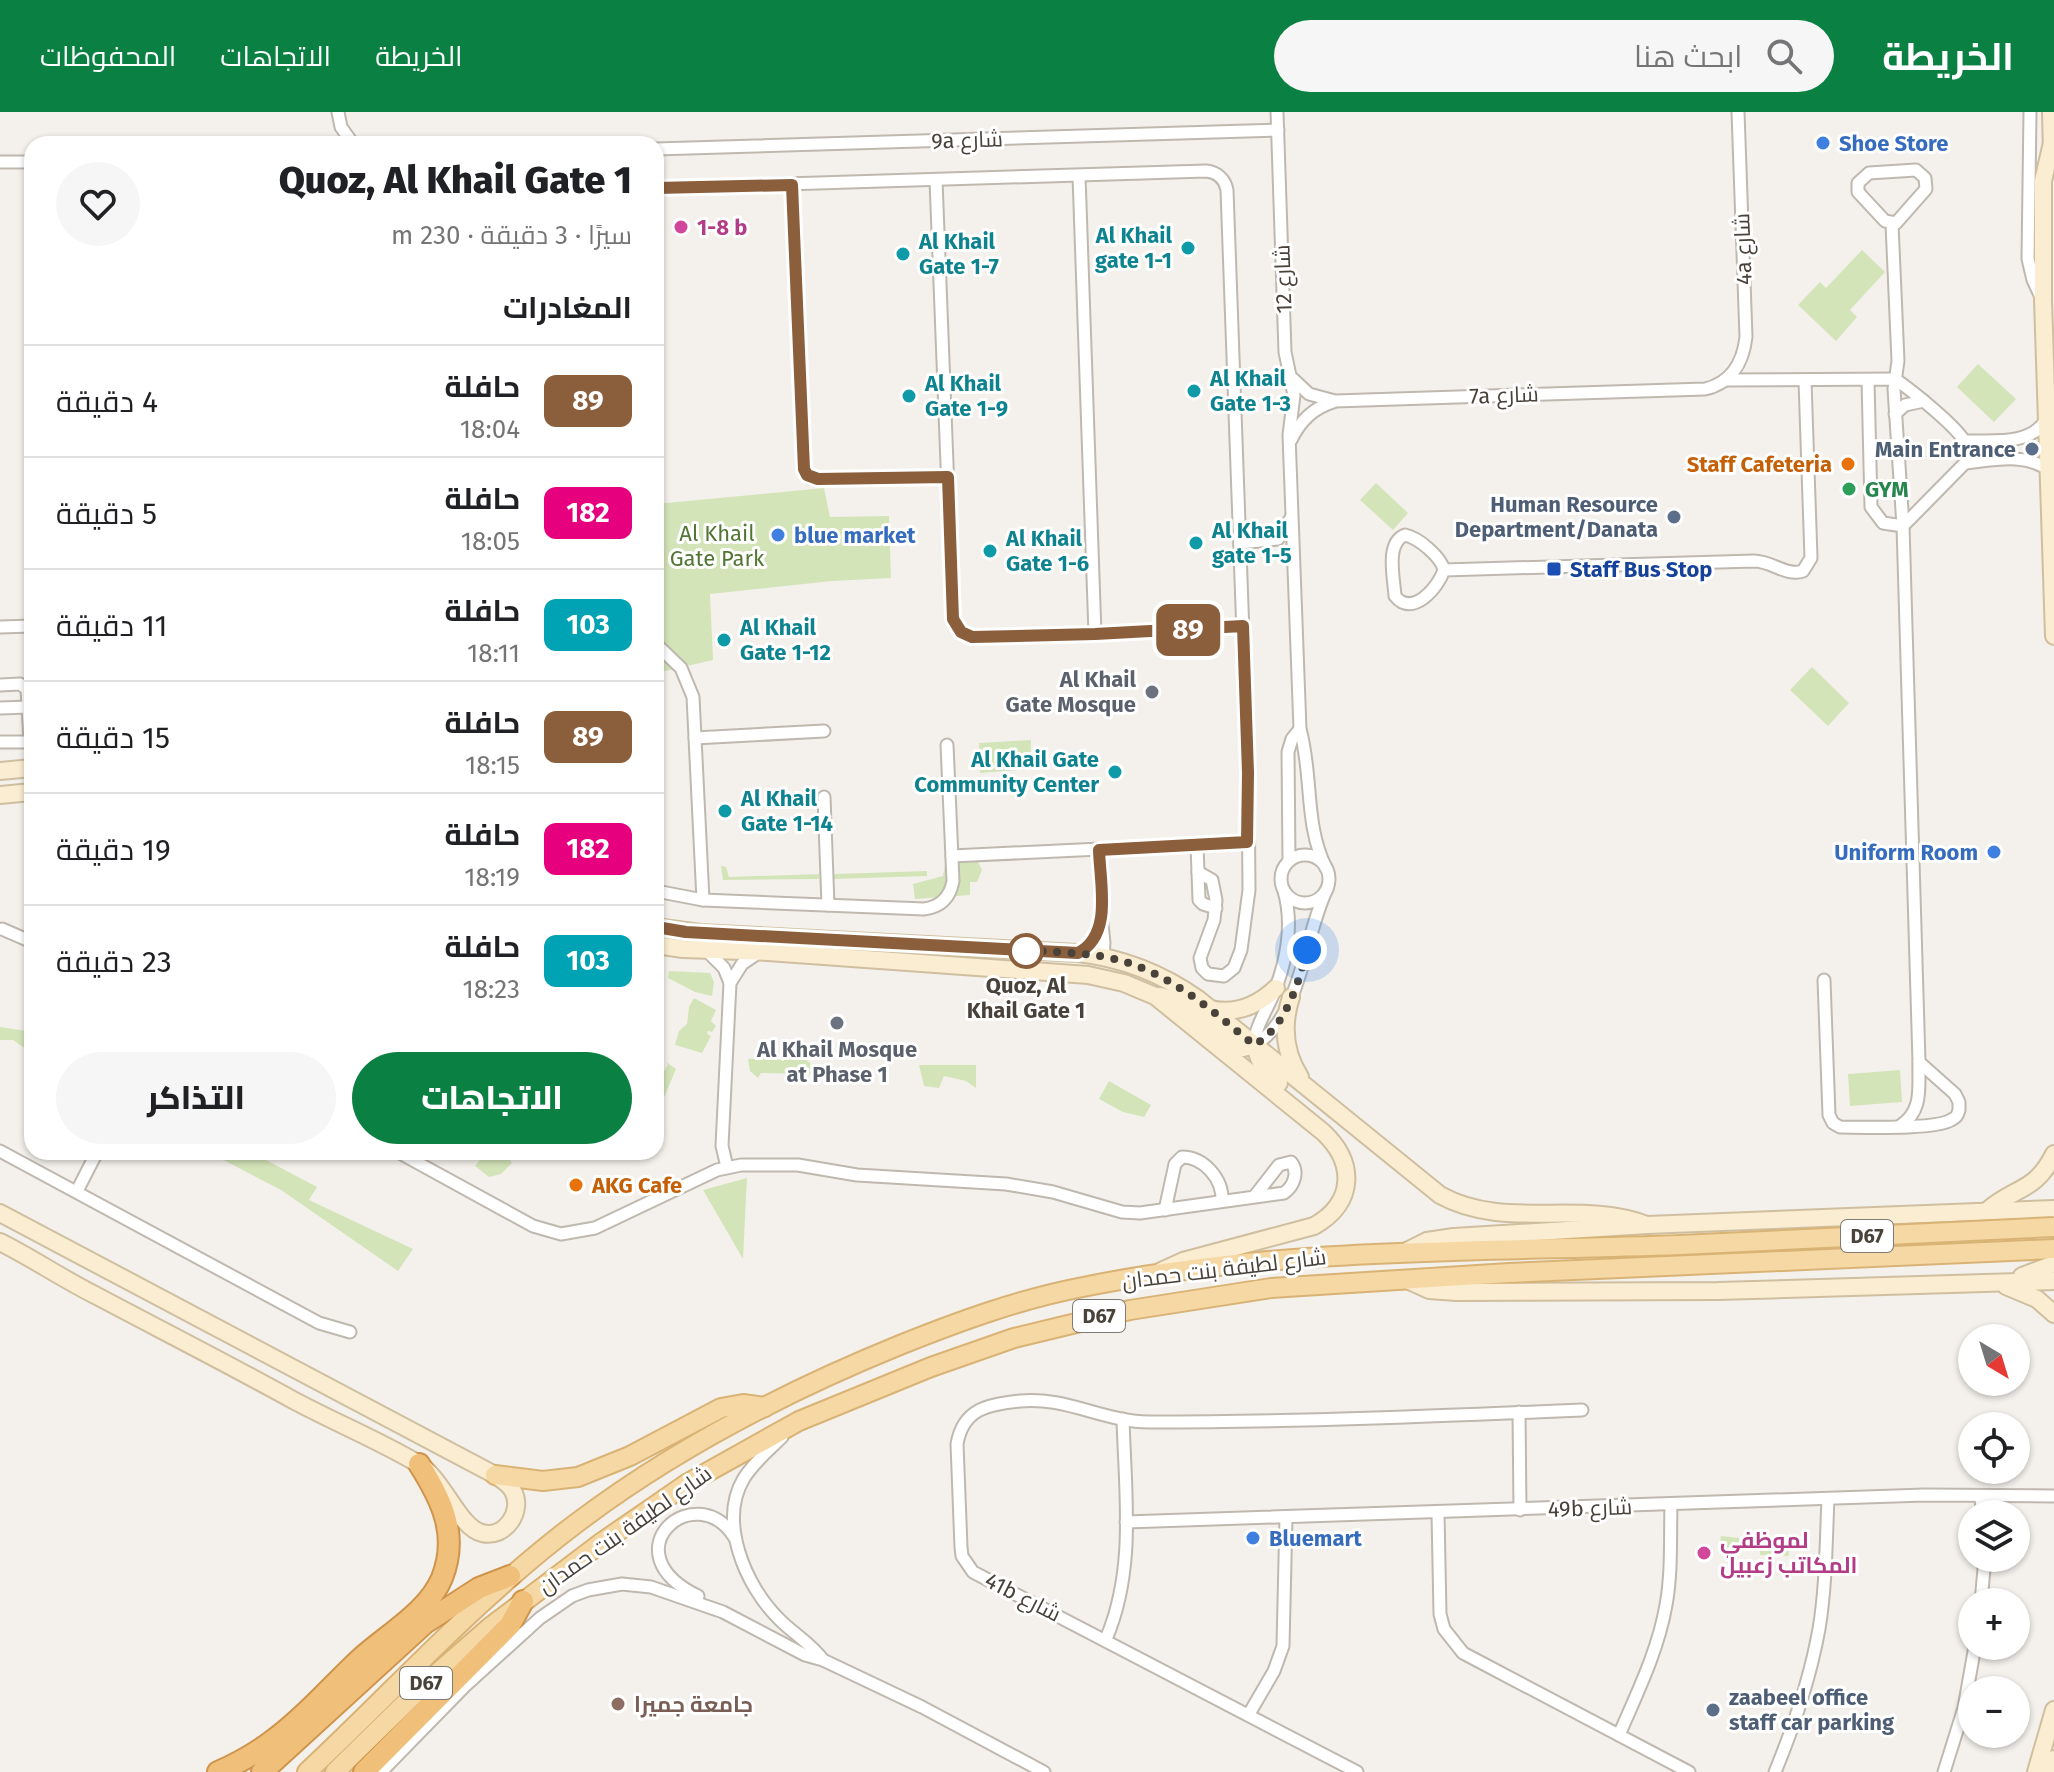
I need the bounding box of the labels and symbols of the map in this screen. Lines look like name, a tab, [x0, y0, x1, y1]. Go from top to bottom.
street label: 9a شارع	[931, 125, 1003, 156]
place label: Shoe Store	[1839, 130, 1948, 157]
marker: Shoe Store	[1814, 134, 1832, 152]
street label: 4a شارع	[1728, 212, 1759, 286]
place label: 1-8 b	[697, 214, 747, 241]
marker: 1-8 b	[672, 218, 690, 236]
place label: Al Khail gate 1-1	[1095, 222, 1172, 274]
place label: Al Khail Gate 1-7	[918, 228, 999, 280]
marker: Al Khail gate 1-1	[1179, 239, 1197, 257]
street label: شارع 12	[1268, 244, 1299, 314]
marker: Al Khail Gate 1-7	[894, 245, 912, 263]
place label: Al Khail Gate 1-3	[1209, 365, 1291, 417]
place label: Al Khail Gate 1-9	[924, 370, 1008, 422]
street label: 7a شارع	[1469, 380, 1539, 411]
marker: Al Khail Gate 1-3	[1185, 382, 1203, 400]
marker: Al Khail Gate 1-9	[900, 387, 918, 405]
place label: Main Entrance	[1875, 436, 2016, 463]
marker: Main Entrance	[2023, 440, 2041, 458]
place label: Staff Cafeteria	[1687, 451, 1832, 478]
marker: Staff Cafeteria	[1839, 455, 1857, 473]
place label: GYM	[1865, 476, 1908, 503]
marker: GYM	[1840, 480, 1858, 498]
place label: Human Resource Department/Danata	[1455, 491, 1658, 543]
marker: Human Resource Department/Danata	[1665, 508, 1683, 526]
place label: Al Khail gate 1-5	[1211, 517, 1292, 569]
park label: Al Khail Gate Park	[670, 520, 765, 572]
place label: blue market	[794, 522, 916, 549]
place label: Al Khail Gate 1-6	[1005, 525, 1089, 577]
marker: blue market	[769, 526, 787, 544]
marker: Al Khail gate 1-5	[1187, 534, 1205, 552]
marker: Al Khail Gate 1-6	[981, 542, 999, 560]
place label: Staff Bus Stop	[1570, 556, 1712, 583]
marker: Staff Bus Stop	[1545, 560, 1563, 578]
line badge: 89	[1152, 604, 1224, 656]
place label: Al Khail Gate 1-12	[739, 614, 831, 666]
marker: Al Khail Gate 1-12	[715, 631, 733, 649]
place label: Al Khail Gate Mosque	[1006, 666, 1136, 718]
marker: Al Khail Gate Mosque	[1143, 683, 1161, 701]
place label: Al Khail Gate Community Center	[914, 746, 1099, 798]
marker: Al Khail Gate Community Center	[1106, 763, 1124, 781]
place label: Al Khail Gate 1-14	[740, 785, 833, 837]
marker: Al Khail Gate 1-14	[716, 802, 734, 820]
place label: Uniform Room	[1834, 839, 1978, 866]
marker: Uniform Room	[1985, 843, 2003, 861]
your location	[1287, 930, 1327, 970]
marker: Quoz, Al Khail Gate 1	[1009, 934, 1043, 968]
place label: Quoz, Al Khail Gate 1	[967, 972, 1085, 1024]
marker: Al Khail Mosque at Phase 1	[828, 1014, 846, 1032]
place label: Al Khail Mosque at Phase 1	[756, 1036, 917, 1088]
place label: AKG Cafe	[591, 1172, 682, 1199]
marker: AKG Cafe	[567, 1176, 585, 1194]
road number: D67	[1841, 1220, 1893, 1252]
street label: شارع لطيفة بنت حمدان	[1120, 1243, 1328, 1296]
road number: D67	[1073, 1300, 1125, 1332]
north arrow	[1958, 1324, 2030, 1396]
street label: شارع لطيفة بنت حمدان	[533, 1460, 718, 1601]
street label: 49b شارع	[1547, 1493, 1633, 1524]
place label: Bluemart	[1269, 1525, 1362, 1552]
place label: لموظفي المكاتب زعبيل	[1720, 1527, 1857, 1579]
marker: Bluemart	[1244, 1529, 1262, 1547]
marker: لموظفي المكاتب زعبيل	[1695, 1544, 1713, 1562]
street label: 41b شارع	[980, 1566, 1065, 1628]
road number: D67	[400, 1667, 452, 1699]
place label: zaabeel office staff car parking	[1729, 1684, 1895, 1736]
place label: جامعة جميرا	[634, 1691, 753, 1718]
marker: جامعة جميرا	[609, 1695, 627, 1713]
marker: zaabeel office staff car parking	[1704, 1701, 1722, 1719]

